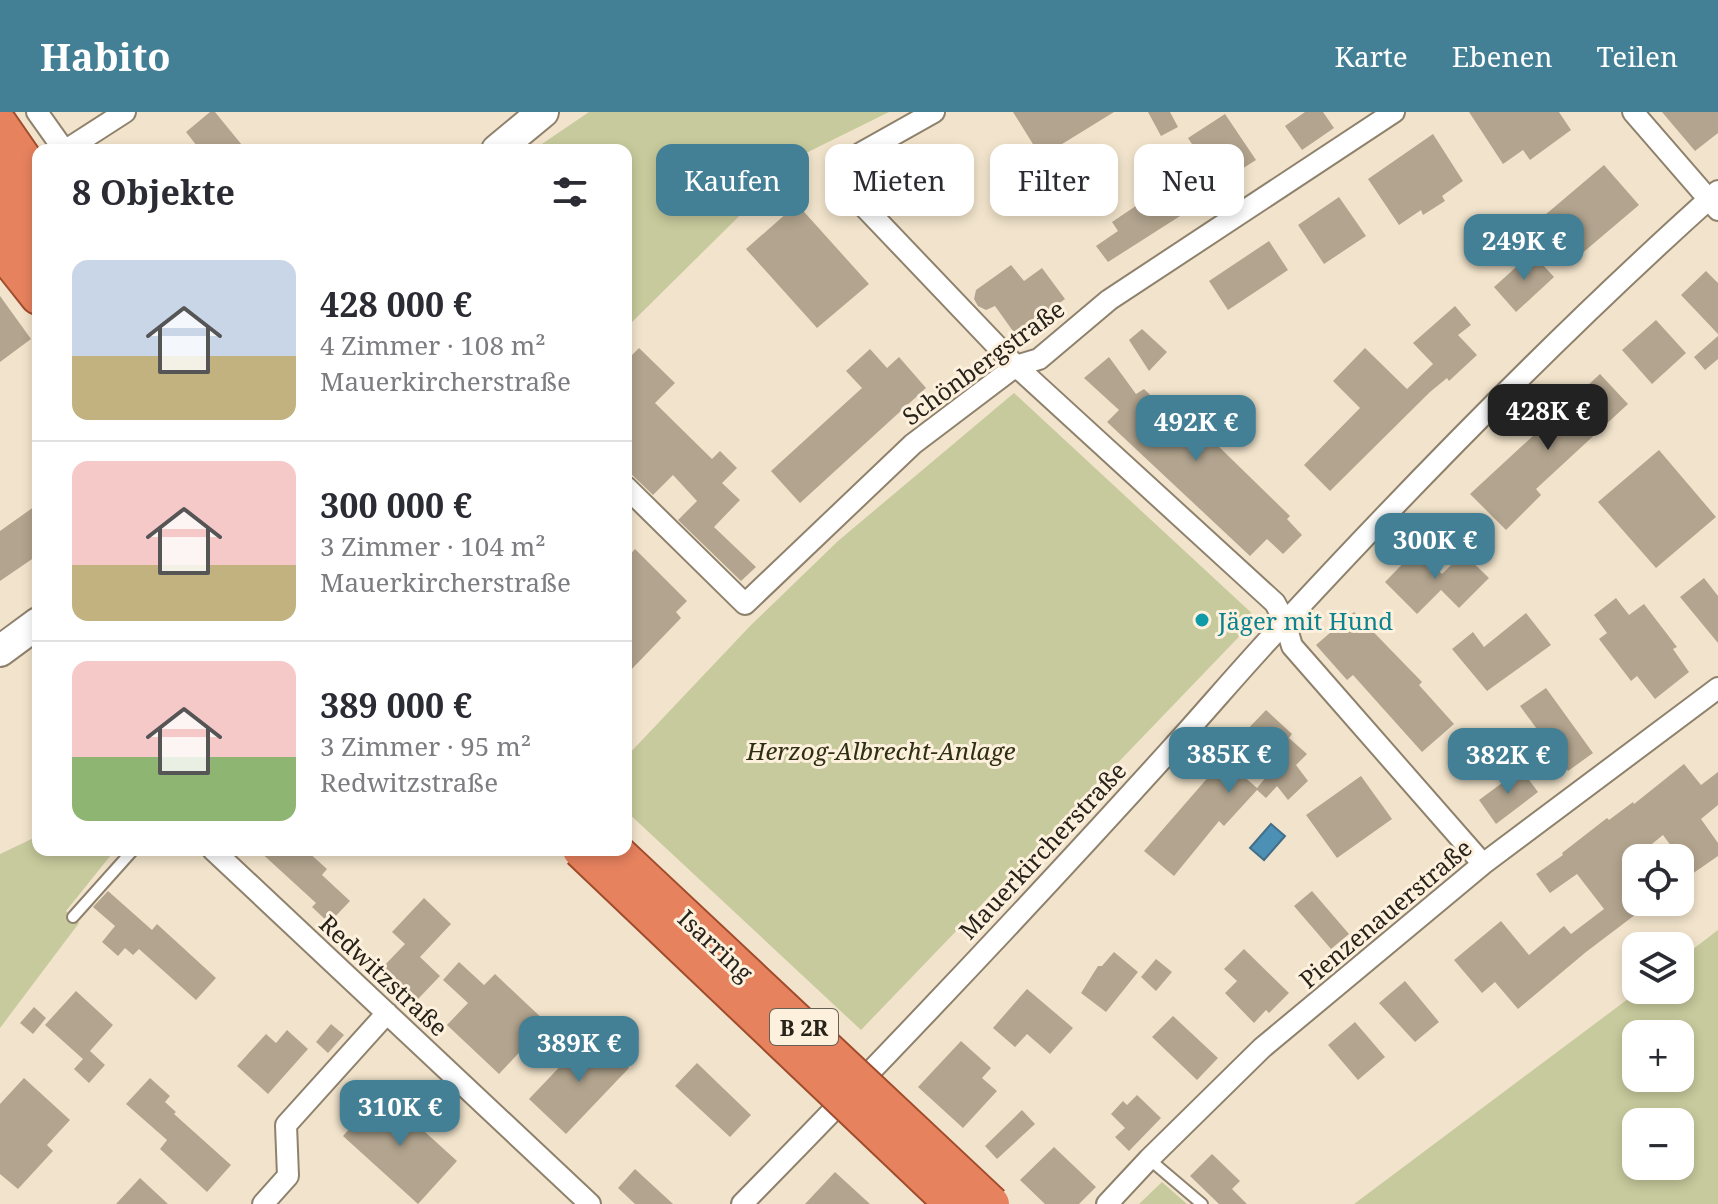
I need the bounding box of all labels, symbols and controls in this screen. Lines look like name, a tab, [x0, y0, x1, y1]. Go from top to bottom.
text: Habito	[40, 30, 171, 82]
text: Karte	[1334, 37, 1408, 75]
text: Ebenen	[1452, 37, 1553, 75]
text: Teilen	[1597, 37, 1678, 75]
chip: Kaufen	[656, 144, 809, 216]
chip: Mieten	[825, 144, 974, 216]
chip: Filter	[990, 144, 1118, 216]
chip: Neu	[1134, 144, 1244, 216]
text: 8 Objekte	[72, 169, 235, 215]
icon: filters	[548, 170, 592, 214]
pin: 249K €	[1459, 214, 1589, 282]
text: 249K €	[1482, 222, 1566, 258]
text: 428 000 €	[320, 281, 472, 327]
icon: home	[136, 292, 232, 388]
street label: Schönbergstraße	[895, 292, 1071, 432]
text: 4 Zimmer · 108 m²	[320, 327, 546, 363]
text: Mauerkircherstraße	[320, 363, 571, 399]
pin: 428K €	[1483, 384, 1613, 452]
text: 428K €	[1506, 392, 1590, 428]
pin: 492K €	[1131, 395, 1261, 463]
text: 492K €	[1154, 403, 1238, 439]
text: 300 000 €	[320, 482, 472, 528]
icon: home	[136, 493, 232, 589]
pin: 300K €	[1370, 513, 1500, 581]
text: 300K €	[1393, 521, 1477, 557]
text: 3 Zimmer · 104 m²	[320, 528, 546, 564]
text: Mauerkircherstraße	[320, 564, 571, 600]
place label: Jäger mit Hund	[1217, 604, 1393, 637]
marker: Jäger mit Hund	[1193, 611, 1211, 629]
text: 389 000 €	[320, 682, 472, 728]
icon: home	[136, 693, 232, 789]
pin: 385K €	[1164, 727, 1294, 795]
text: 3 Zimmer · 95 m²	[320, 728, 531, 764]
pin: 382K €	[1443, 728, 1573, 796]
park label: Herzog-Albrecht-Anlage	[745, 734, 1016, 767]
text: 385K €	[1187, 735, 1271, 771]
text: 382K €	[1466, 736, 1550, 772]
street label: Mauerkircherstraße	[951, 754, 1133, 946]
text: Redwitzstraße	[320, 764, 498, 800]
street label: Pienzenauerstraße	[1292, 831, 1478, 995]
map controls	[1622, 844, 1694, 1180]
button: locate	[1622, 844, 1694, 916]
street label: Isarring	[671, 902, 761, 988]
street label: Redwitzstraße	[313, 907, 455, 1043]
button: layers	[1622, 932, 1694, 1004]
road number: B 2R	[770, 1009, 838, 1045]
pin: 389K €	[514, 1016, 644, 1084]
button: +	[1622, 1020, 1694, 1092]
text: 389K €	[537, 1024, 621, 1060]
pin: 310K €	[335, 1080, 465, 1148]
text: 310K €	[358, 1088, 442, 1124]
button: −	[1622, 1108, 1694, 1180]

